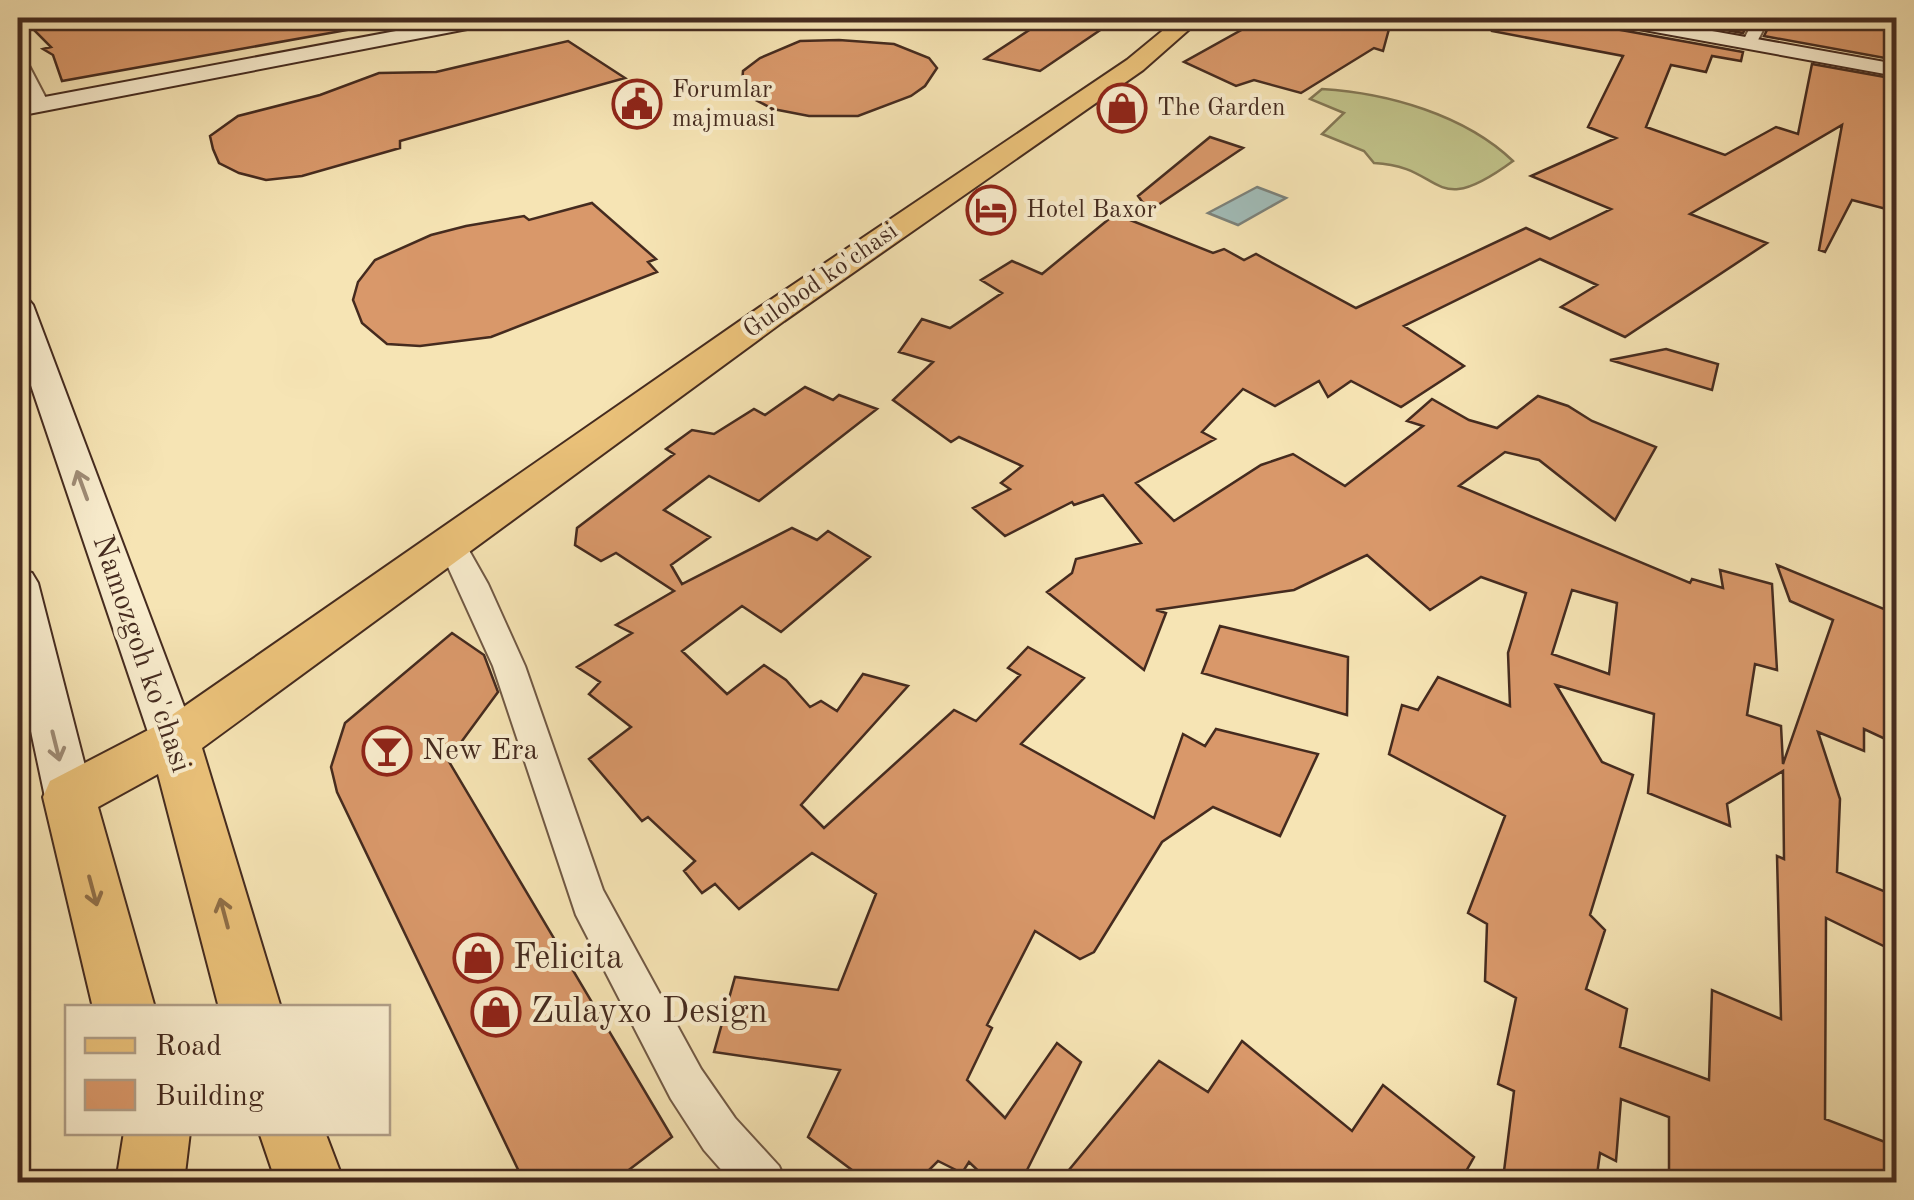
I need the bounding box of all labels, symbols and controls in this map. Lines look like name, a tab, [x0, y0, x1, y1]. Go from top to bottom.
public building icon: Forumlar majmuasi	[611, 78, 663, 130]
place label: Forumlar majmuasi	[672, 78, 775, 132]
shop icon: The Garden	[1096, 82, 1148, 134]
place label: The Garden	[1157, 96, 1286, 121]
hotel icon: Hotel Baxor	[965, 184, 1017, 236]
place label: Hotel Baxor	[1026, 198, 1157, 223]
street label: Gulobod ko'chasi	[739, 219, 903, 343]
one-way arrow	[72, 470, 90, 501]
street label: Namozgoh ko'chasi	[86, 532, 196, 776]
bar icon: New Era	[361, 725, 413, 777]
one-way arrow	[48, 729, 66, 761]
place label: New Era	[422, 736, 539, 766]
one-way arrow	[85, 875, 104, 906]
one-way arrow	[214, 898, 233, 929]
shop icon: Felicita	[452, 932, 504, 984]
place label: Felicita	[513, 941, 623, 976]
shop icon: Zulayxo Design	[470, 986, 522, 1038]
place label: Zulayxo Design	[531, 995, 768, 1030]
legend	[65, 1005, 390, 1135]
text: Road	[155, 1032, 222, 1062]
text: Building	[155, 1082, 264, 1112]

